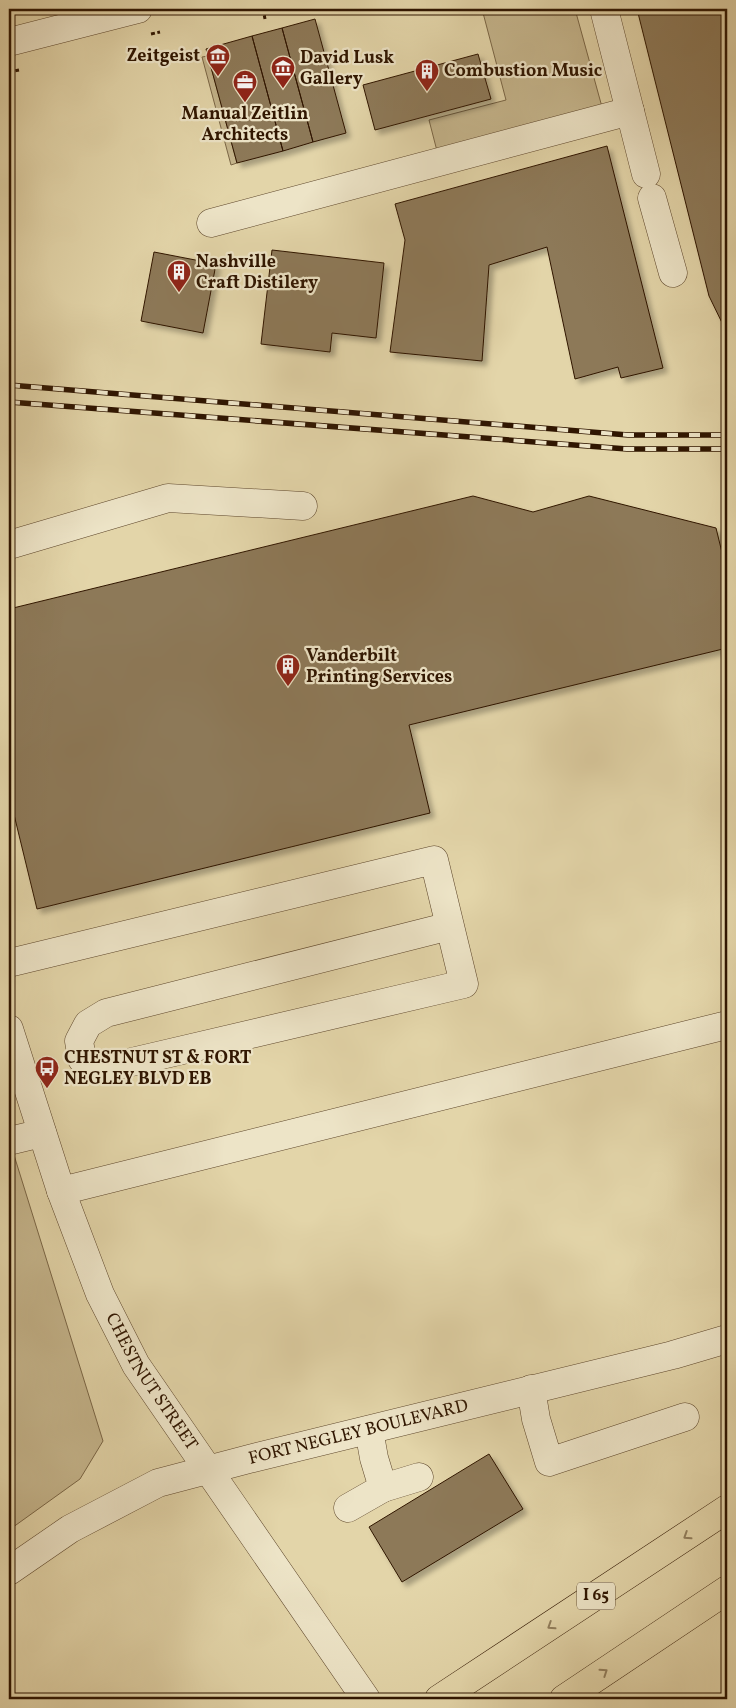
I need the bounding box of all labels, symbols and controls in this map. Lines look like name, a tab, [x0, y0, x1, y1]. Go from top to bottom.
museum icon: Zeitgeist	[205, 43, 231, 77]
place label: Zeitgeist	[126, 44, 200, 69]
place label: David Lusk Gallery	[300, 46, 394, 92]
museum icon: David Lusk Gallery	[270, 55, 296, 89]
building icon: Combustion Music	[414, 58, 440, 92]
place label: Combustion Music	[444, 59, 602, 84]
office icon: Manual Zeitlin Architects	[232, 69, 258, 103]
place label: Manual Zeitlin Architects	[182, 102, 309, 148]
place label: Nashville Craft Distilery	[196, 250, 318, 296]
building icon: Nashville Craft Distilery	[166, 259, 192, 293]
place label: Vanderbilt Printing Services	[306, 644, 452, 690]
building icon: Vanderbilt Printing Services	[275, 653, 301, 687]
place label: CHESTNUT ST & FORT NEGLEY BLVD EB	[64, 1046, 252, 1092]
bus stop icon: CHESTNUT ST & FORT NEGLEY BLVD EB	[34, 1055, 60, 1089]
street label: CHESTNUT STREET	[99, 1309, 204, 1456]
street label: FORT NEGLEY BOULEVARD	[246, 1393, 471, 1471]
one-way arrow	[683, 1530, 692, 1539]
road number: I 65	[577, 1582, 615, 1610]
one-way arrow	[547, 1619, 556, 1629]
one-way arrow	[599, 1669, 608, 1678]

